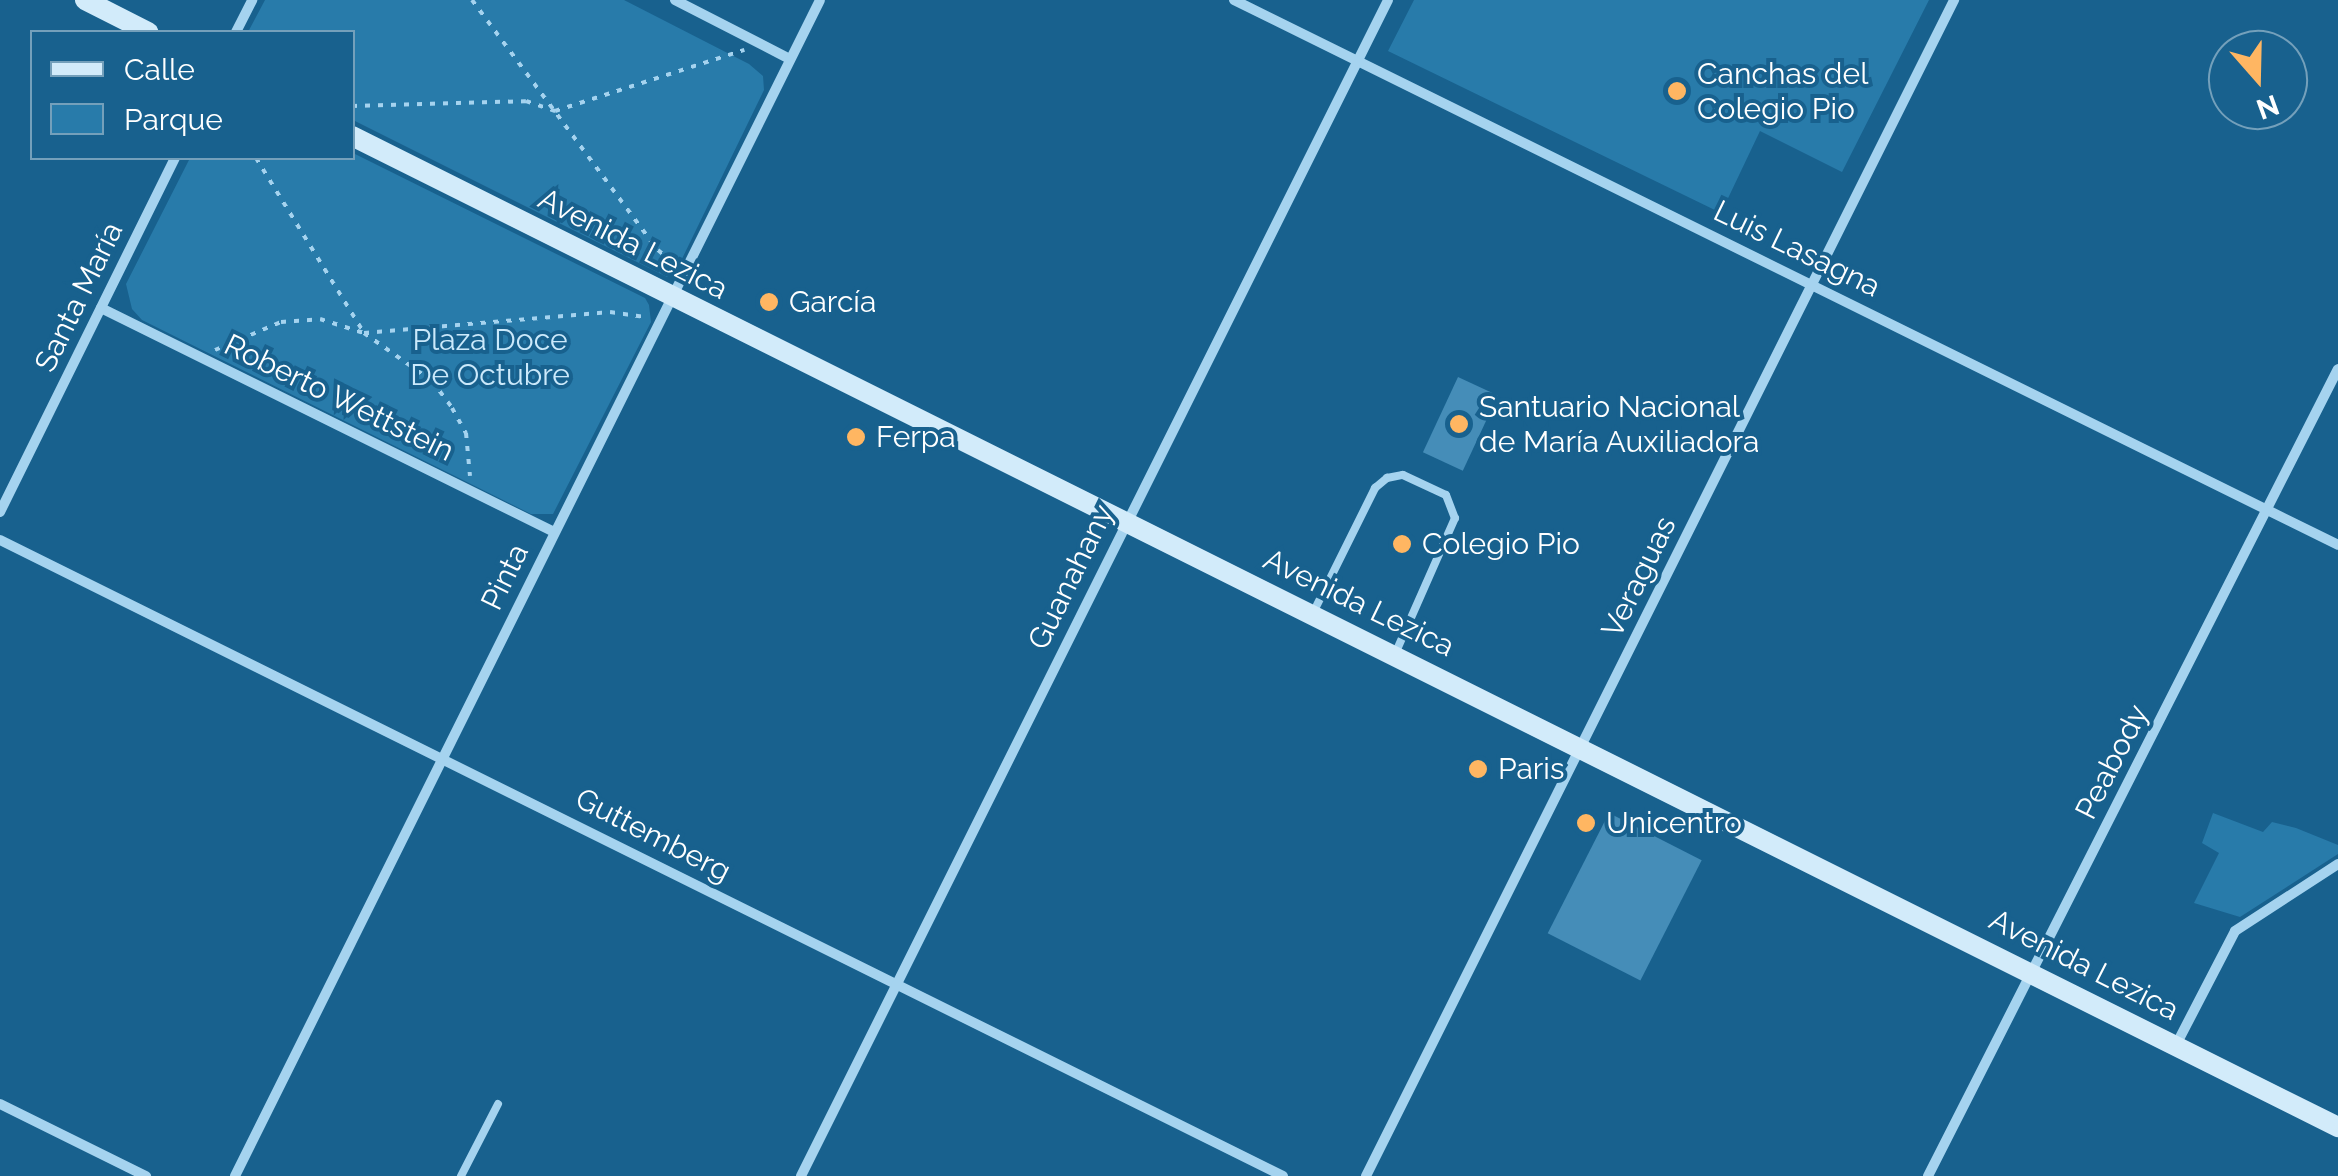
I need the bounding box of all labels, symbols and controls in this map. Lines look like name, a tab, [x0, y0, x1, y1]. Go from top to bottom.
legend	[30, 30, 355, 160]
north arrow	[2208, 30, 2308, 130]
text: Calle	[124, 52, 195, 87]
place label: Canchas del Colegio Pio	[1697, 56, 1868, 126]
marker: Canchas del Colegio Pio	[1666, 80, 1688, 102]
text: N	[2252, 88, 2283, 126]
text: Parque	[124, 102, 223, 137]
street label: Avenida Lezica	[532, 181, 734, 307]
street label: Luis Lasagna	[1708, 193, 1886, 305]
street label: Santa María	[27, 216, 131, 378]
place label: García	[789, 284, 876, 320]
marker: García	[758, 291, 780, 313]
park label: Plaza Doce De Octubre	[410, 322, 570, 392]
street label: Roberto Wettstein	[218, 327, 460, 469]
place label: Santuario Nacional de María Auxiliadora	[1479, 389, 1760, 460]
marker: Santuario Nacional de María Auxiliadora	[1448, 413, 1470, 435]
place label: Ferpa	[876, 419, 956, 455]
marker: Ferpa	[845, 426, 867, 448]
street label: Guanahany	[1020, 499, 1122, 655]
street label: Veraguas	[1594, 511, 1684, 643]
place label: Colegio Pio	[1422, 526, 1580, 562]
marker: Colegio Pio	[1391, 533, 1413, 555]
street label: Pinta	[474, 538, 536, 616]
street label: Avenida Lezica	[1258, 541, 1460, 665]
street label: Peabody	[2068, 699, 2156, 825]
place label: Paris	[1498, 751, 1564, 787]
marker: Paris	[1467, 758, 1489, 780]
street label: Guttemberg	[569, 781, 737, 889]
place label: Unicentro	[1606, 805, 1742, 841]
marker: Unicentro	[1575, 812, 1597, 834]
street label: Avenida Lezica	[1983, 902, 2185, 1028]

